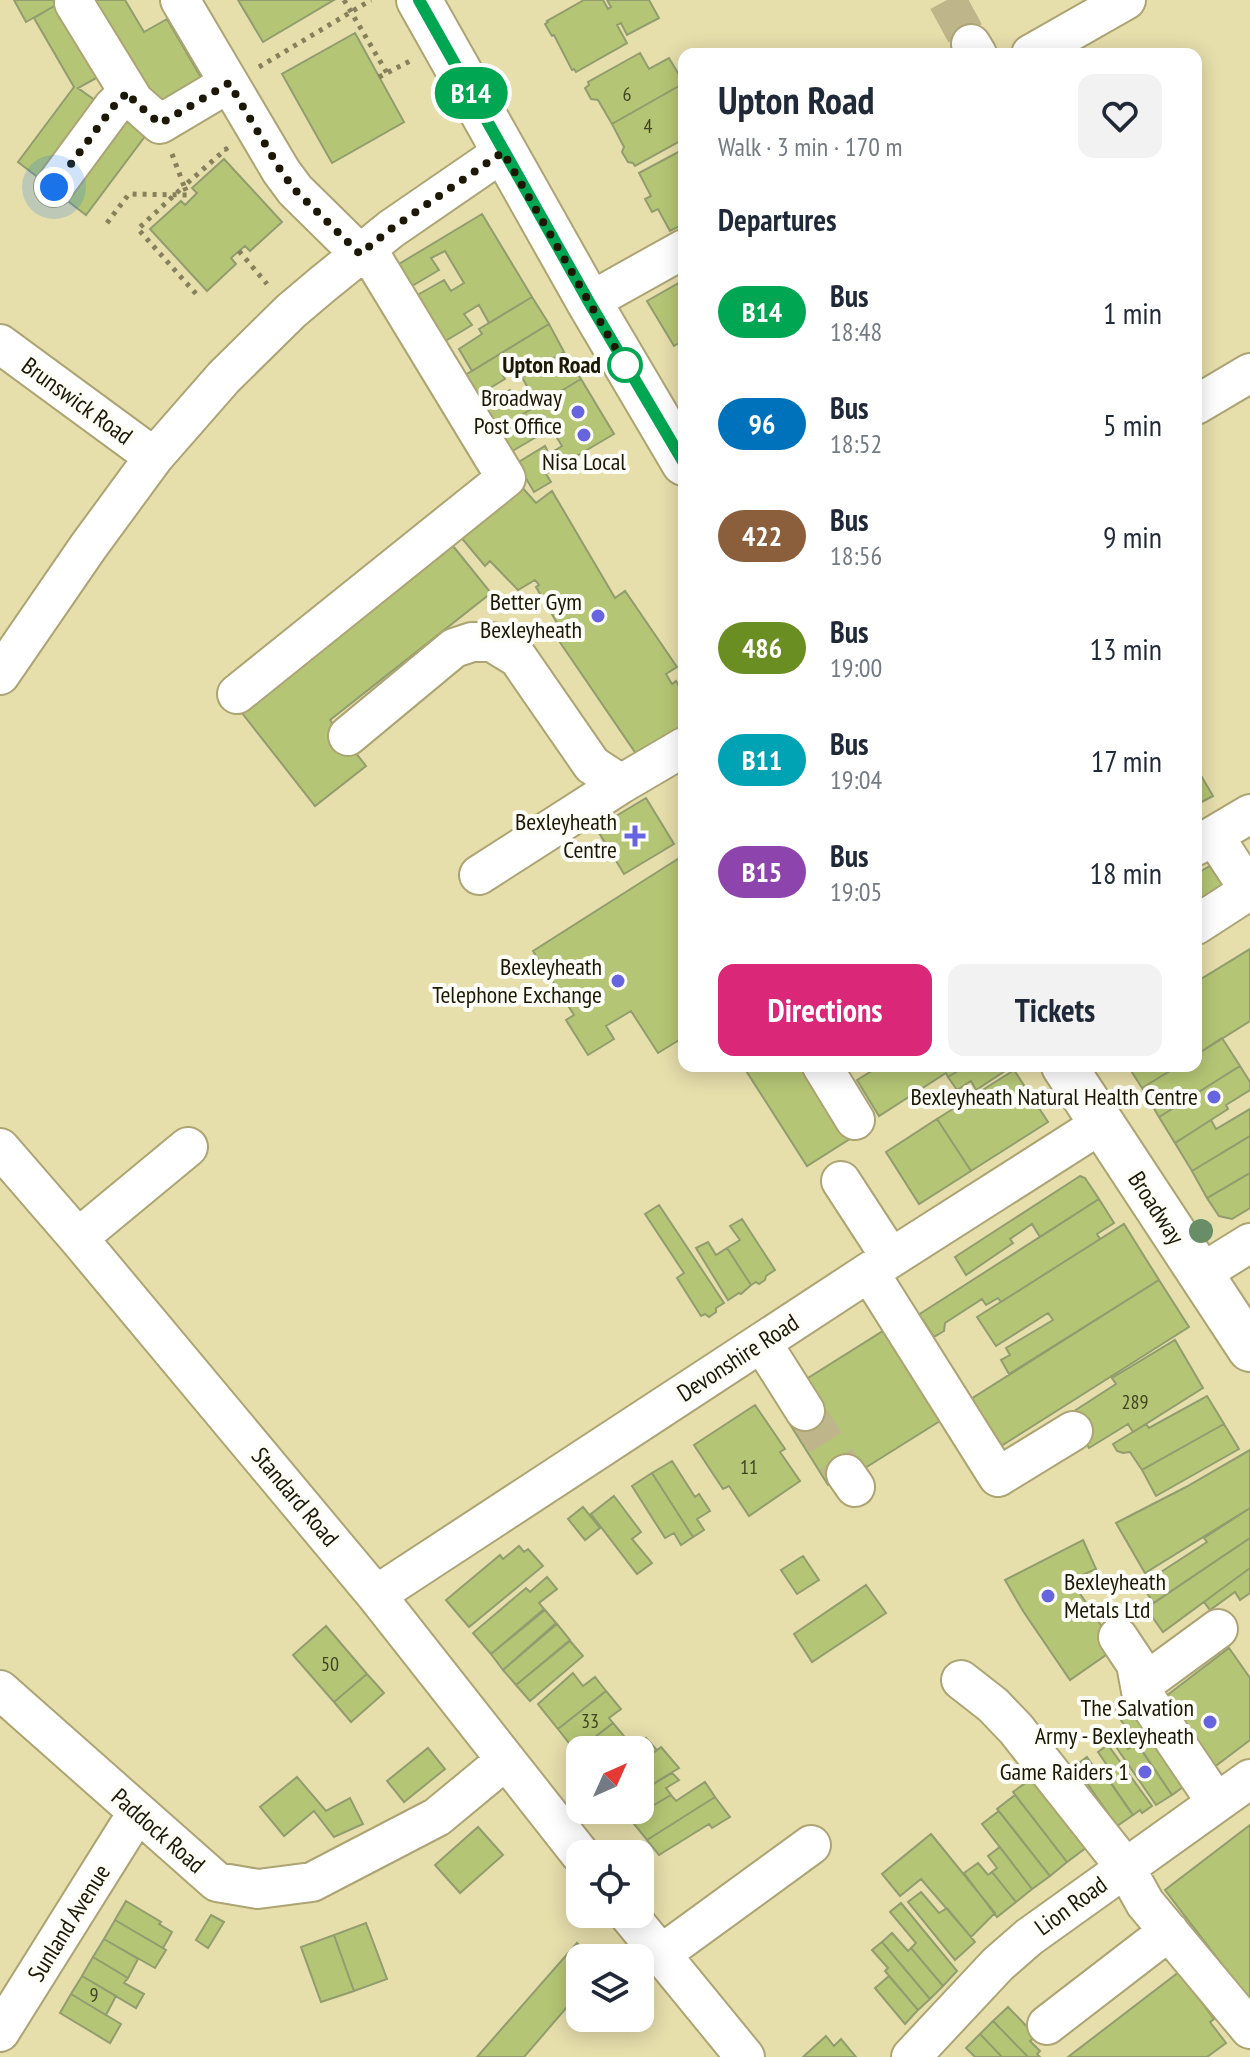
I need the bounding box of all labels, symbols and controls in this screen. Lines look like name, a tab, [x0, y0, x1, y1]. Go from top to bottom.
line badge: B14	[425, 67, 517, 119]
text: B14	[451, 74, 491, 111]
button: heart	[1078, 74, 1162, 158]
text: Upton Road	[718, 75, 875, 124]
house number: 6	[623, 81, 632, 107]
house number: 4	[644, 113, 653, 139]
text: Walk · 3 min · 170 m	[718, 130, 902, 163]
your location	[34, 167, 74, 207]
text: Departures	[718, 200, 836, 239]
text: Bus	[830, 276, 869, 315]
text: B14	[742, 293, 782, 330]
text: 1 min	[1103, 293, 1162, 332]
text: 18:48	[830, 315, 882, 348]
marker: Upton Road	[608, 348, 642, 382]
place label: Upton Road	[502, 349, 601, 380]
street label: Brunswick Road	[16, 350, 139, 451]
place label: Broadway Post Office	[474, 382, 562, 441]
text: Bus	[830, 388, 869, 427]
marker: Broadway Post Office	[569, 403, 587, 421]
text: 96	[749, 405, 775, 442]
text: 5 min	[1103, 405, 1162, 444]
marker: Nisa Local	[575, 426, 593, 444]
text: 18:52	[830, 427, 882, 460]
place label: Nisa Local	[542, 446, 626, 477]
text: Bus	[830, 500, 869, 539]
text: 422	[742, 517, 782, 554]
text: 9 min	[1103, 517, 1162, 556]
text: 18:56	[830, 539, 882, 572]
place label: Better Gym Bexleyheath	[480, 586, 582, 645]
marker: Better Gym Bexleyheath	[589, 607, 607, 625]
text: Bus	[830, 612, 869, 651]
text: 486	[742, 629, 782, 666]
text: 13 min	[1089, 629, 1162, 668]
text: 19:00	[830, 651, 882, 684]
text: Bus	[830, 724, 869, 763]
text: B11	[742, 741, 782, 778]
text: 17 min	[1091, 741, 1162, 780]
text: 19:04	[830, 763, 882, 796]
place label: Bexleyheath Centre	[515, 806, 617, 865]
marker: Bexleyheath Centre	[624, 825, 646, 847]
text: Bus	[830, 836, 869, 875]
text: B15	[742, 853, 782, 890]
text: 18 min	[1089, 853, 1162, 892]
text: 19:05	[830, 875, 882, 908]
place label: Bexleyheath Telephone Exchange	[432, 951, 602, 1010]
button: Directions	[718, 964, 932, 1056]
button: Tickets	[948, 964, 1162, 1056]
marker: Bexleyheath Telephone Exchange	[609, 972, 627, 990]
place label: Bexleyheath Natural Health Centre	[910, 1081, 1198, 1112]
marker: Bexleyheath Natural Health Centre	[1205, 1088, 1223, 1106]
street label: Broadway	[1121, 1165, 1191, 1250]
street label: Devonshire Road	[671, 1307, 804, 1408]
house number: 289	[1122, 1389, 1149, 1415]
street label: Standard Road	[245, 1441, 346, 1553]
house number: 11	[740, 1454, 758, 1480]
place label: Bexleyheath Metals Ltd	[1064, 1566, 1166, 1625]
marker: Bexleyheath Metals Ltd	[1039, 1587, 1057, 1605]
house number: 50	[321, 1651, 339, 1677]
place label: The Salvation Army - Bexleyheath	[1035, 1692, 1194, 1751]
house number: 33	[581, 1708, 599, 1734]
marker: The Salvation Army - Bexleyheath	[1201, 1713, 1219, 1731]
north arrow	[566, 1736, 654, 1824]
map controls	[566, 1736, 654, 2032]
place label: Game Raiders 1	[1000, 1756, 1129, 1787]
marker: Game Raiders 1	[1136, 1763, 1154, 1781]
street label: Paddock Road	[105, 1781, 212, 1880]
button: locate	[566, 1840, 654, 1928]
street label: Sunland Avenue	[20, 1858, 117, 1987]
street label: Lion Road	[1028, 1869, 1113, 1942]
button: layers	[566, 1944, 654, 2032]
house number: 9	[90, 1982, 99, 2008]

